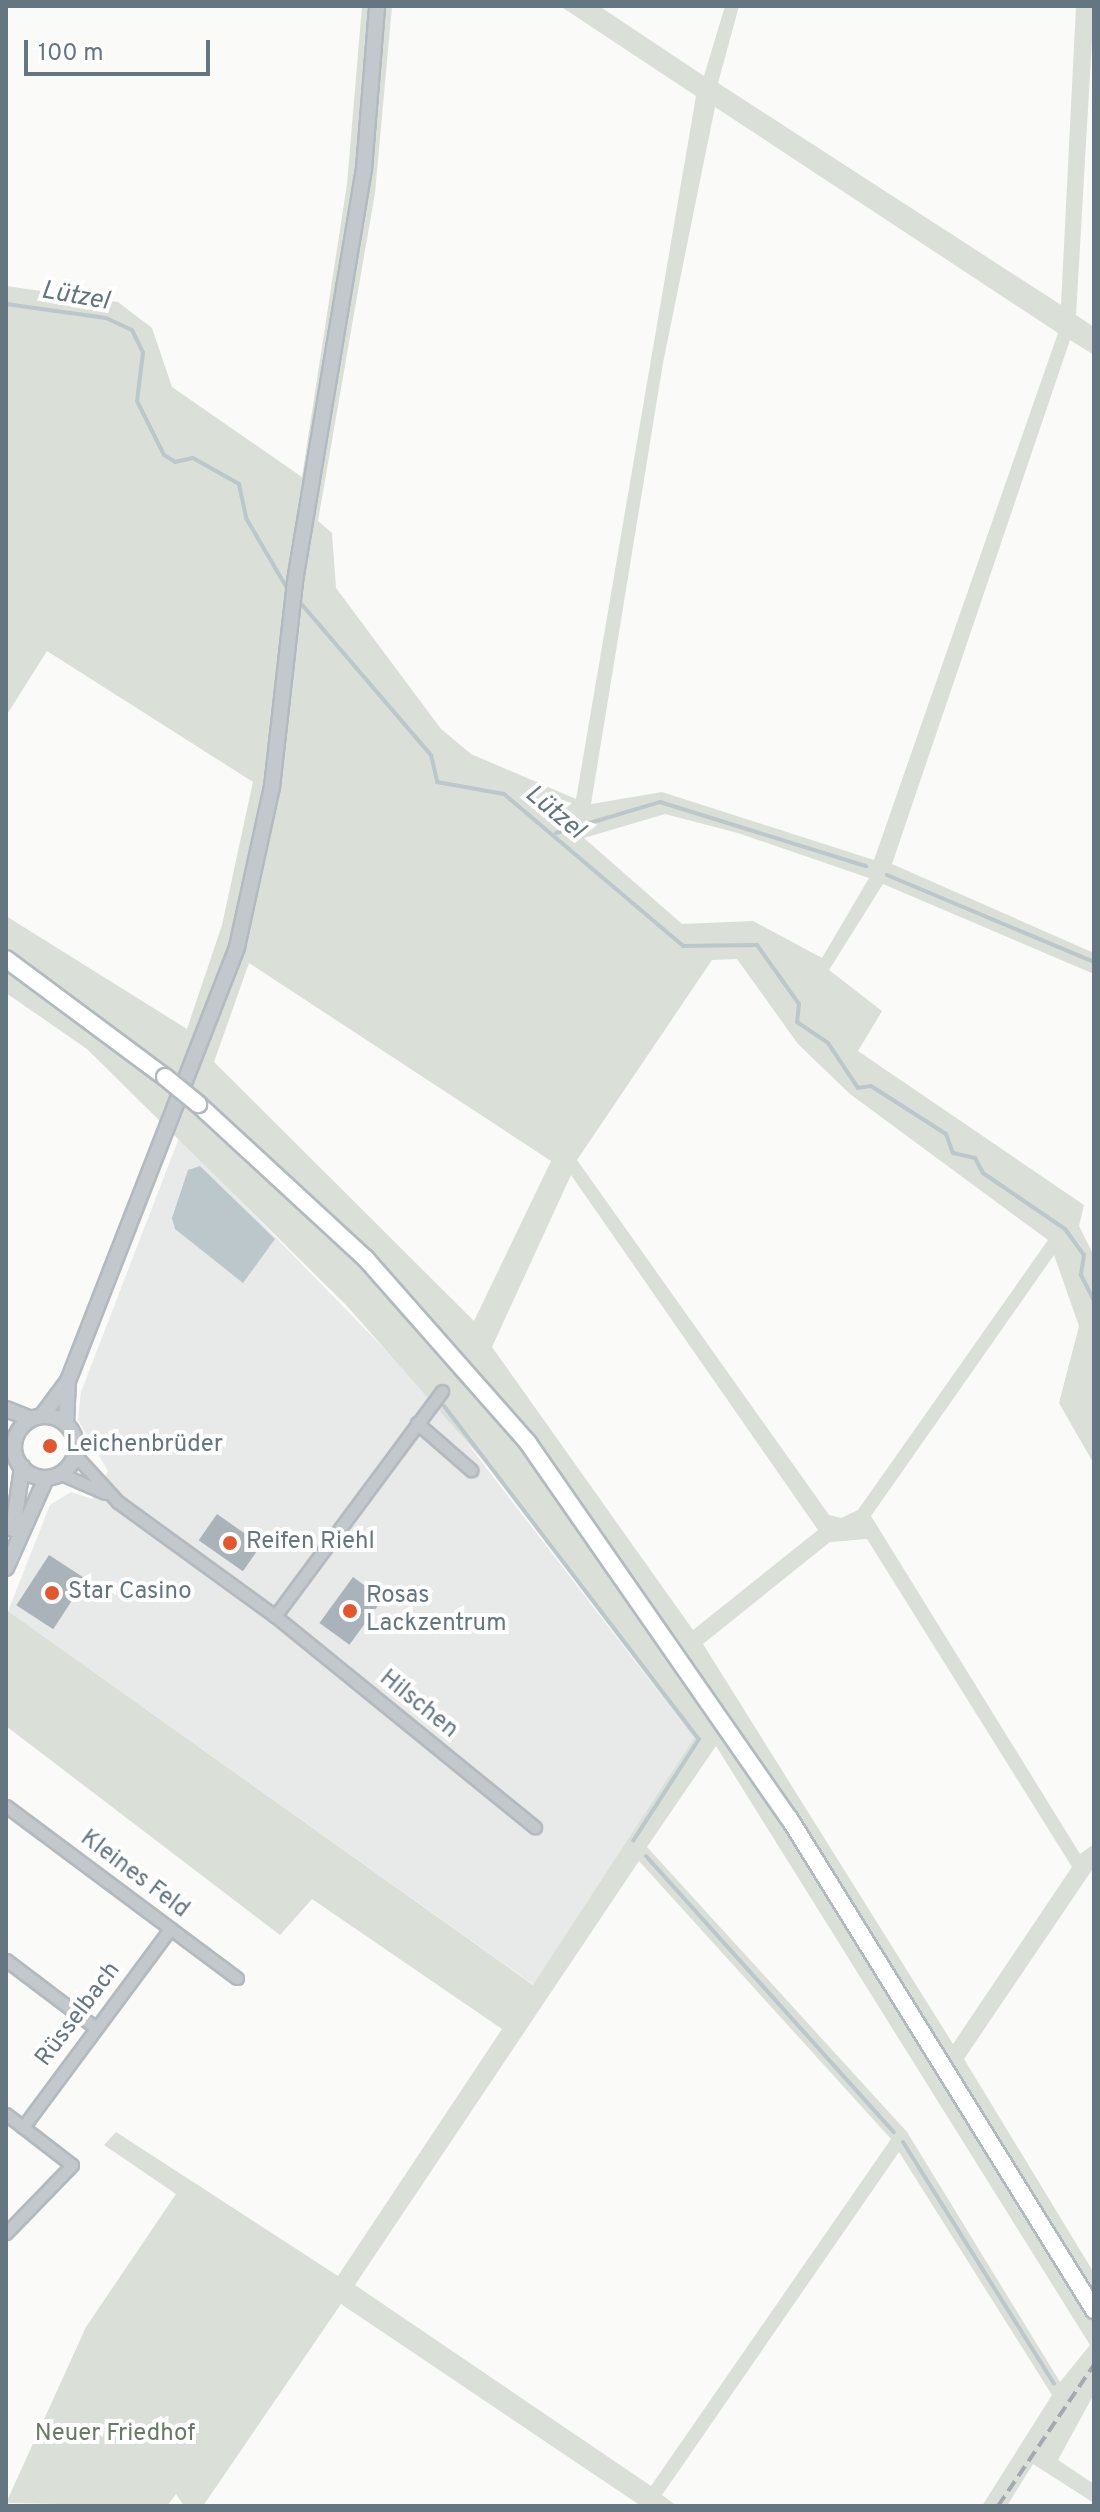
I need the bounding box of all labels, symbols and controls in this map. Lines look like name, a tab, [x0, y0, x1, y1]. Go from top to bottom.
scale bar	[28, 24, 214, 74]
text: 100 m	[38, 39, 104, 69]
water label: Lützel	[39, 276, 111, 318]
water label: Lützel	[518, 779, 590, 847]
place label: Leichenbrüder	[66, 1432, 223, 1460]
marker: Leichenbrüder	[41, 1437, 59, 1455]
place label: Reifen Riehl	[246, 1529, 375, 1557]
marker: Reifen Riehl	[221, 1534, 239, 1552]
place label: Star Casino	[68, 1579, 192, 1607]
place label: Rosas Lackzentrum	[366, 1583, 507, 1639]
marker: Star Casino	[43, 1584, 61, 1602]
marker: Rosas Lackzentrum	[341, 1602, 359, 1620]
street label: Hilschen	[373, 1665, 463, 1745]
street label: Kleines Feld	[74, 1825, 194, 1925]
street label: Rüsselbach	[30, 1957, 128, 2073]
park label: Neuer Friedhof	[35, 2421, 195, 2449]

